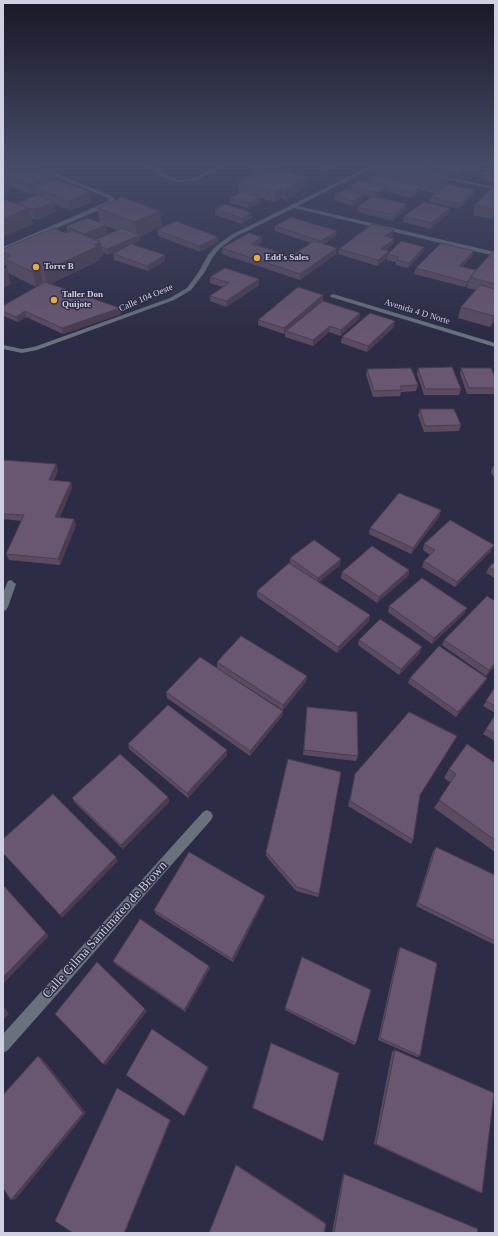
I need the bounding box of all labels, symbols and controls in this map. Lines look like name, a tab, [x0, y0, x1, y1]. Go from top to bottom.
marker: Edd's Sales	[252, 253, 262, 263]
place label: Edd's Sales	[265, 253, 309, 263]
marker: Torre B	[31, 262, 41, 272]
place label: Torre B	[44, 262, 74, 272]
street label: Calle 104 Oeste	[117, 282, 175, 314]
place label: Taller Don Quijote	[62, 290, 103, 311]
marker: Taller Don Quijote	[49, 295, 59, 305]
street label: Avenida 4 D Norte	[383, 297, 451, 327]
street label: Calle Gilma Santimateo de Brown	[39, 858, 171, 1002]

